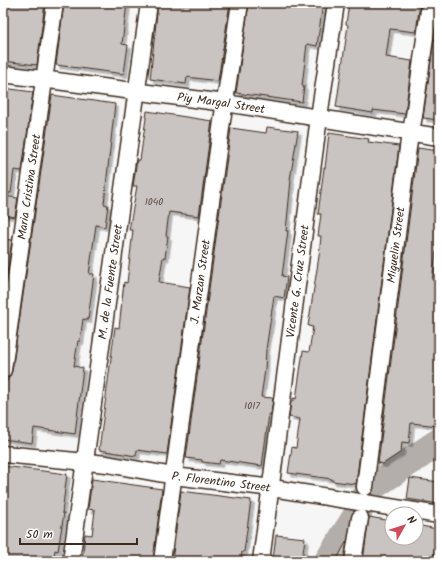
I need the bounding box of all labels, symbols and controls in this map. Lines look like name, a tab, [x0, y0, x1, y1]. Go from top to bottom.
street label: Piy Margal Street	[176, 88, 267, 119]
street label: Maria Cristina Street	[13, 133, 46, 241]
house number: 1040	[145, 194, 163, 210]
street label: Miguelin Street	[382, 205, 410, 284]
street label: M. de la Fuente Street	[93, 223, 128, 341]
street label: Vicente G. Cruz Street	[281, 223, 315, 339]
street label: J. Marzan Street	[185, 238, 216, 325]
house number: 1017	[244, 398, 260, 414]
street label: P. Florentino Street	[171, 467, 272, 498]
north arrow	[384, 506, 424, 546]
text: N	[402, 512, 420, 529]
scale bar	[20, 520, 137, 546]
text: 50 m	[26, 525, 53, 544]

